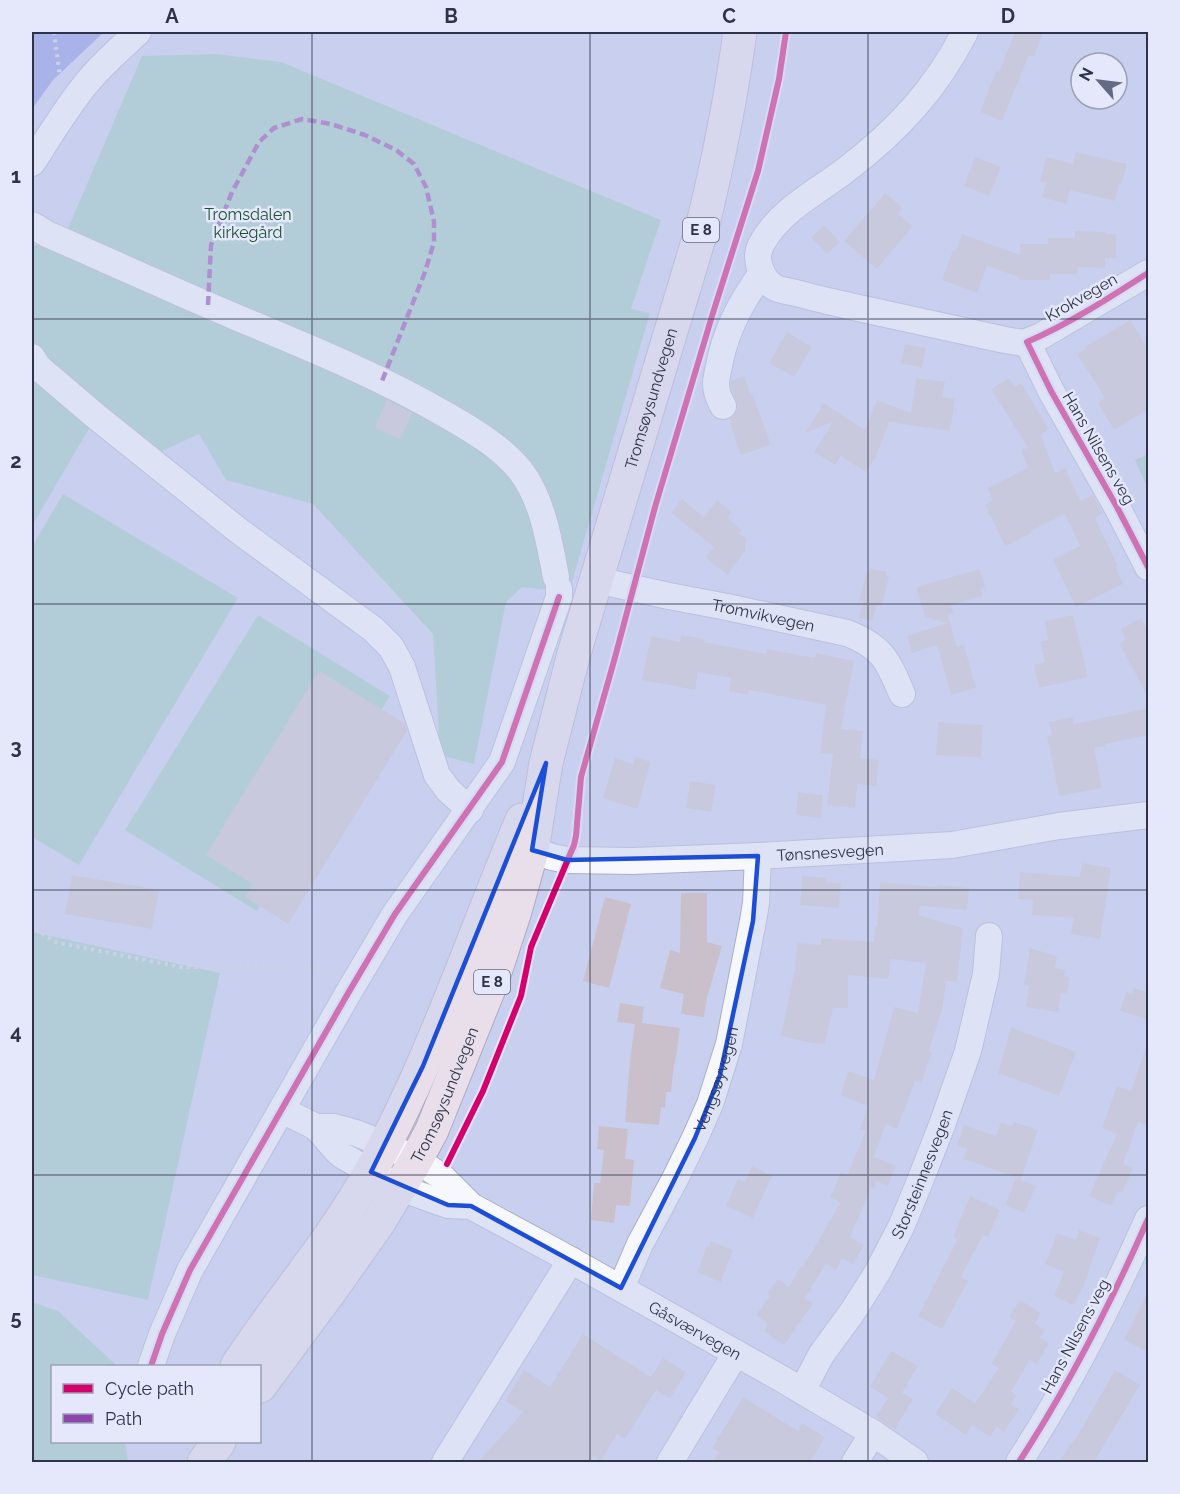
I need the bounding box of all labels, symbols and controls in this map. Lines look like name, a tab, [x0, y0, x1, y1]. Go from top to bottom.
text: A	[165, 4, 179, 28]
text: B	[444, 4, 458, 28]
text: C	[722, 4, 736, 28]
text: D	[1001, 4, 1015, 28]
north arrow	[1069, 51, 1129, 111]
text: N	[1075, 64, 1097, 84]
text: 1	[11, 164, 21, 188]
park label: Tromsdalen kirkegård	[204, 205, 292, 242]
road number: E 8	[683, 218, 719, 242]
street label: Krokvegen	[1042, 269, 1121, 326]
street label: Tromsøysundvegen	[621, 326, 681, 471]
street label: Hans Nilsens veg	[1059, 388, 1139, 508]
text: 2	[10, 449, 22, 473]
street label: Tromvikvegen	[710, 595, 816, 636]
text: 3	[10, 735, 22, 759]
street label: Tønsnesvegen	[776, 840, 884, 865]
road number: E 8	[474, 970, 510, 994]
text: 4	[10, 1020, 22, 1044]
street label: Tromsøysundvegen	[407, 1024, 482, 1166]
street label: Vengsøyvegen	[690, 1025, 742, 1135]
street label: Storsteinnesvegen	[888, 1107, 957, 1242]
street label: Hans Nilsens veg	[1037, 1276, 1114, 1397]
street label: Gåsværvegen	[645, 1297, 744, 1364]
text: 5	[10, 1306, 22, 1330]
legend	[51, 1365, 261, 1443]
text: Cycle path	[105, 1378, 194, 1399]
text: Path	[105, 1408, 142, 1429]

